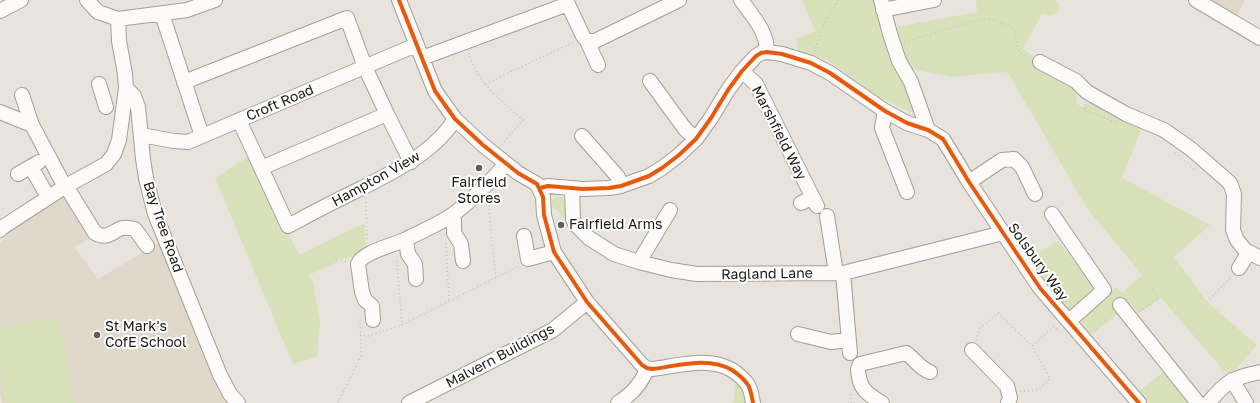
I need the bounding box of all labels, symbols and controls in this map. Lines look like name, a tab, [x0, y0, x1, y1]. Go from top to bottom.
street label: Croft Road	[244, 81, 316, 125]
street label: Marshfield Way	[748, 83, 810, 183]
street label: Hampton View	[329, 148, 423, 210]
marker: Fairfield Stores	[474, 163, 484, 173]
place label: Fairfield Stores	[451, 175, 507, 208]
street label: Bay Tree Road	[140, 179, 186, 275]
place label: Fairfield Arms	[569, 217, 663, 233]
marker: Fairfield Arms	[556, 220, 566, 230]
street label: Solsbury Way	[1004, 220, 1072, 304]
street label: Ragland Lane	[721, 265, 813, 283]
place label: St Mark's CofE School	[105, 319, 186, 352]
street label: Malvern Buildings	[443, 320, 557, 392]
marker: St Mark's CofE School	[92, 330, 102, 340]

